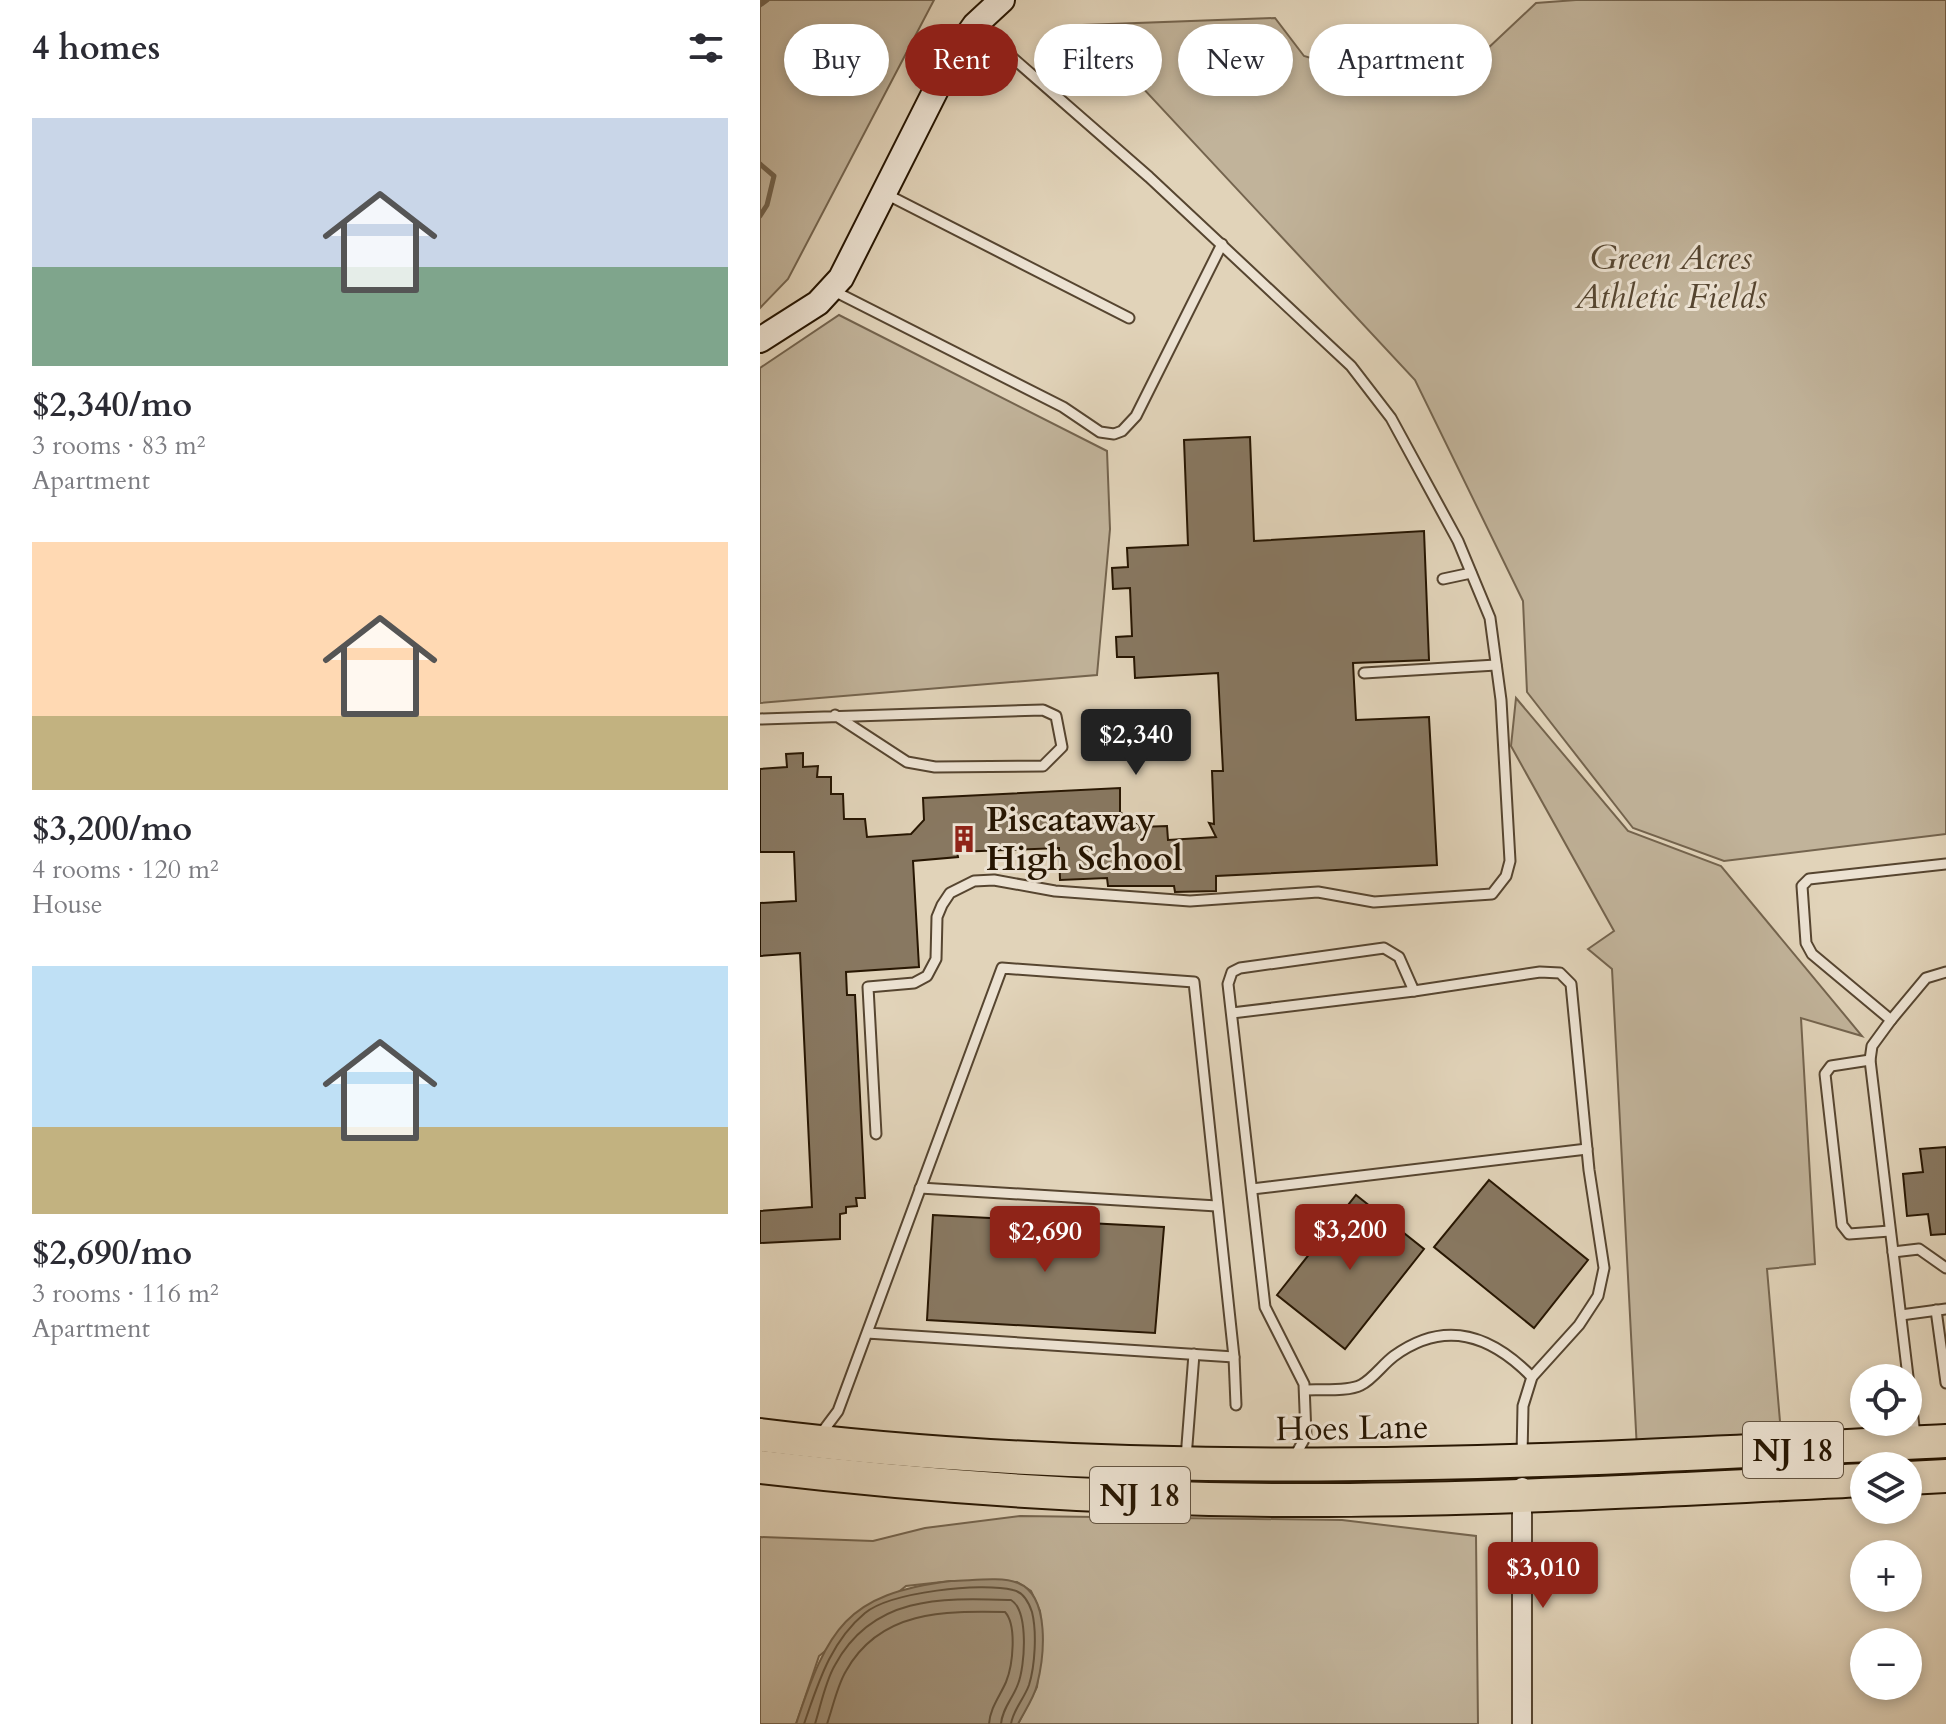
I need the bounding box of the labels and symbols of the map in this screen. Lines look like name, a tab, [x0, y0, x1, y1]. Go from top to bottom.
park label: Green Acres Athletic Fields	[1574, 235, 1767, 320]
pin: $2,340	[1071, 709, 1201, 777]
place label: Piscataway High School	[986, 797, 1183, 882]
building icon: Piscataway High School	[949, 824, 979, 854]
pin: $3,200	[1285, 1204, 1415, 1272]
pin: $2,690	[980, 1206, 1110, 1274]
street label: Hoes Lane	[1275, 1404, 1429, 1452]
road number: NJ 18	[1743, 1422, 1843, 1478]
road number: NJ 18	[1090, 1467, 1190, 1523]
pin: $3,010	[1478, 1542, 1608, 1610]

